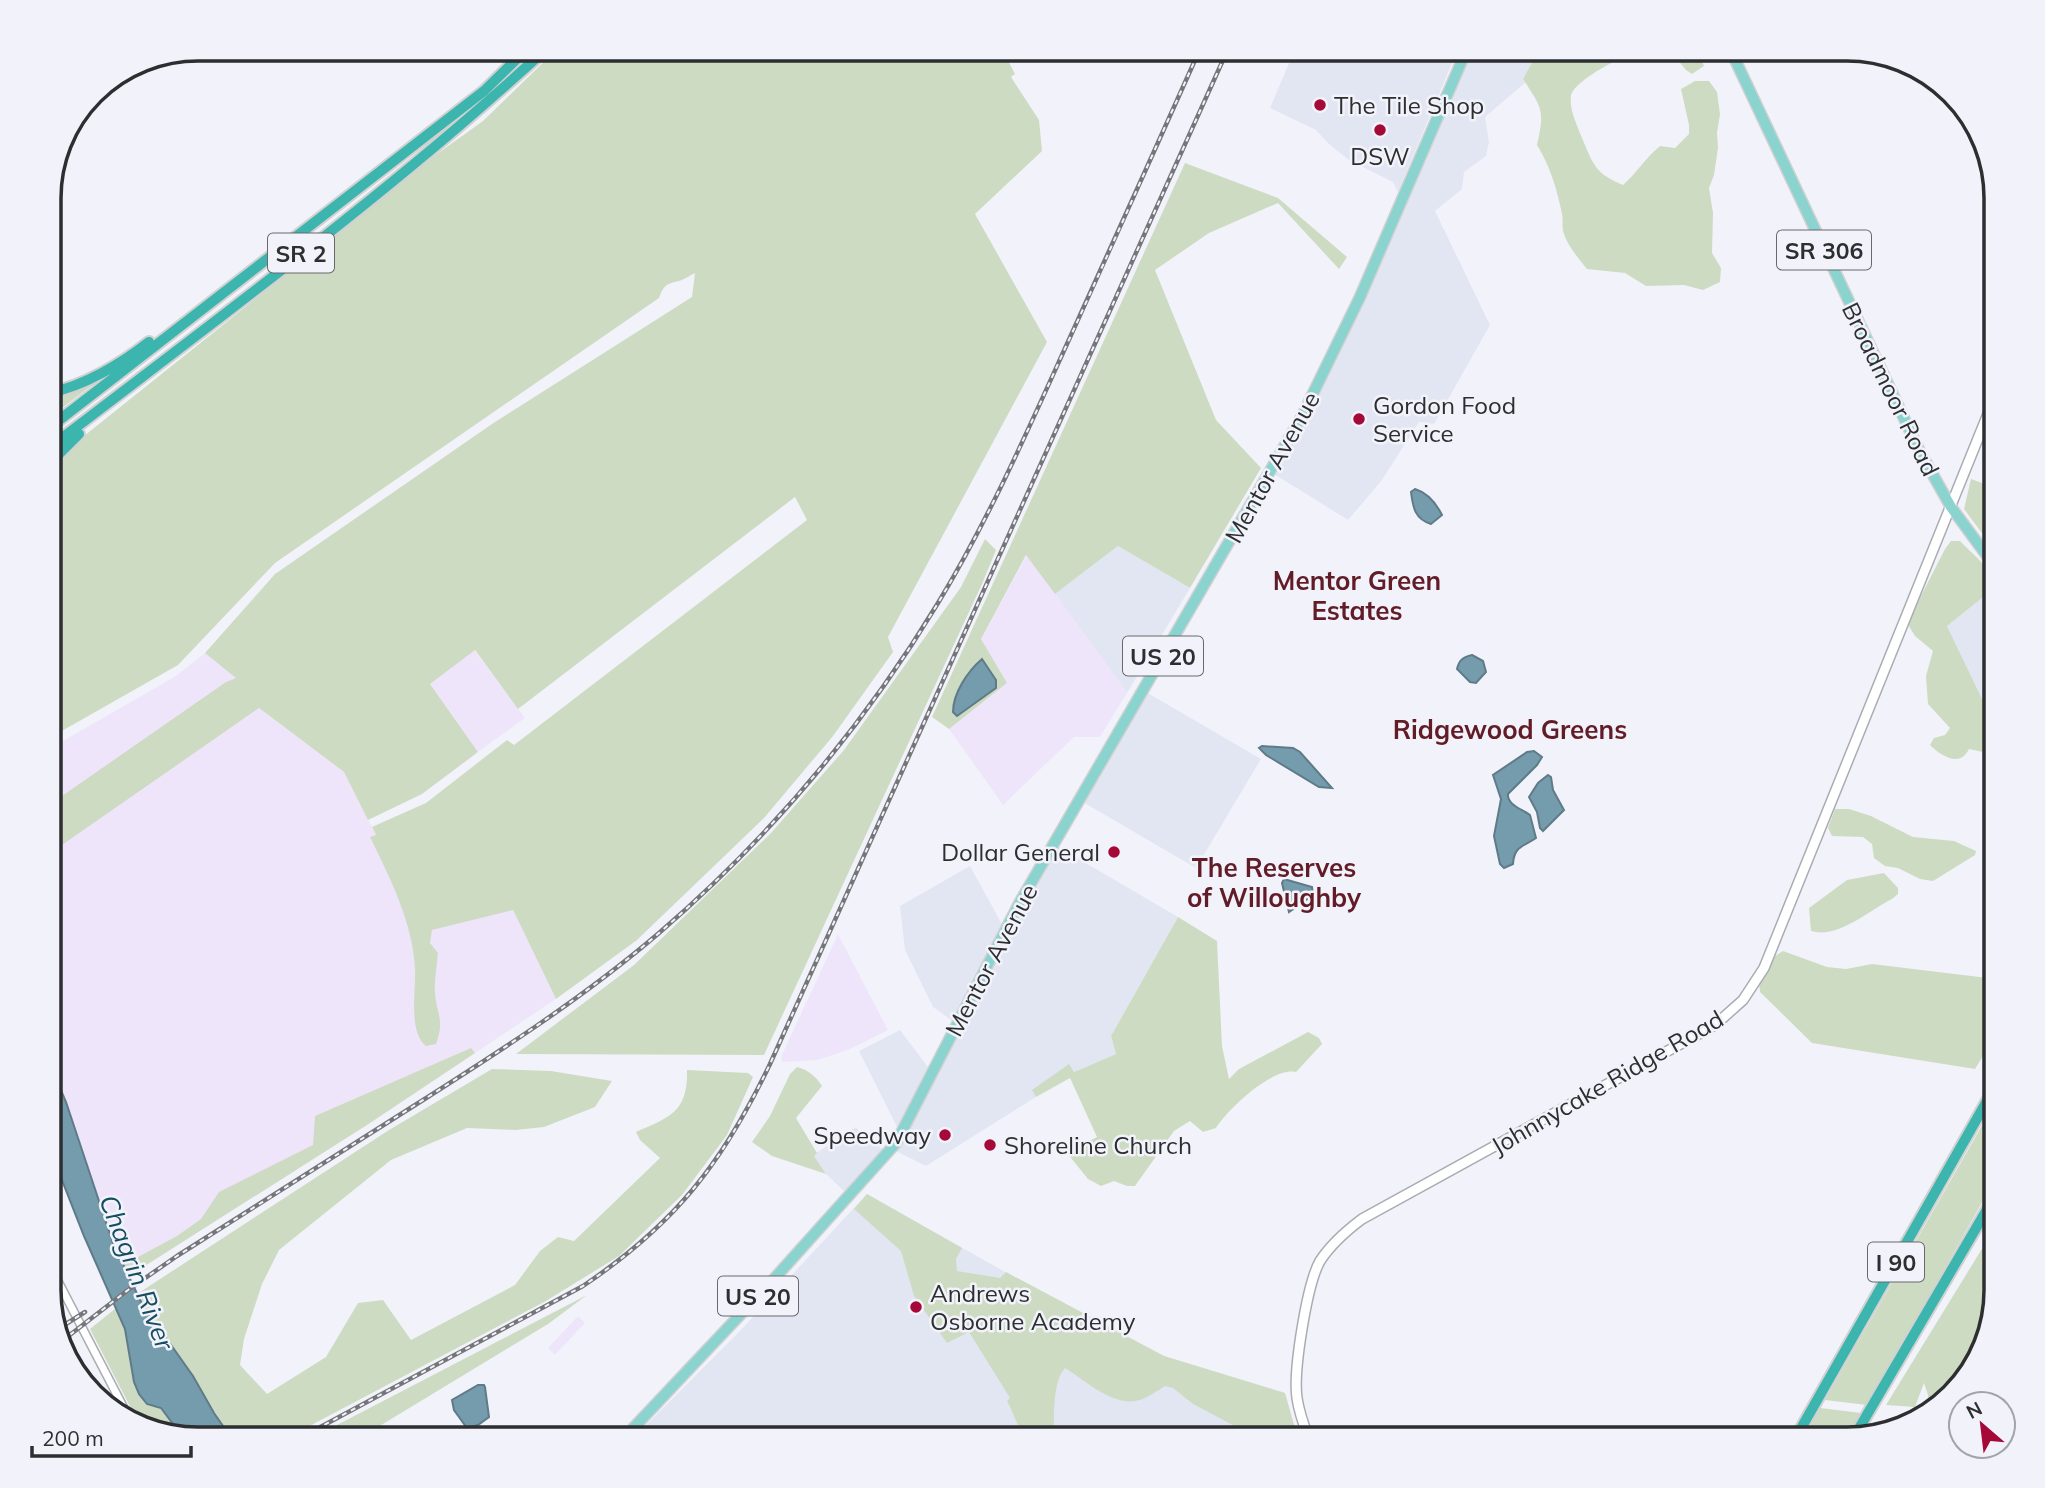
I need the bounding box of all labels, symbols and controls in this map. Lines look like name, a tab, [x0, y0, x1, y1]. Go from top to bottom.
place label: The Tile Shop	[1334, 90, 1484, 120]
marker: The Tile Shop	[1312, 97, 1328, 113]
marker: DSW	[1372, 122, 1388, 138]
place label: DSW	[1350, 141, 1410, 171]
road number: SR 306	[1777, 230, 1871, 270]
road number: SR 2	[268, 234, 334, 272]
street label: Broadmoor Road	[1836, 297, 1946, 481]
street label: Mentor Avenue	[1218, 386, 1326, 548]
place label: Gordon Food Service	[1373, 390, 1516, 448]
marker: Gordon Food Service	[1351, 411, 1367, 427]
district label: Mentor Green Estates	[1273, 564, 1441, 627]
road number: US 20	[1123, 636, 1203, 676]
district label: Ridgewood Greens	[1393, 713, 1627, 746]
place label: Dollar General	[941, 837, 1100, 867]
marker: Dollar General	[1106, 844, 1122, 860]
district label: The Reserves of Willoughby	[1187, 851, 1362, 914]
street label: Mentor Avenue	[938, 879, 1044, 1041]
street label: Johnnycake Ridge Road	[1486, 1003, 1728, 1161]
place label: Speedway	[813, 1120, 931, 1150]
marker: Speedway	[937, 1127, 953, 1143]
place label: Shoreline Church	[1004, 1130, 1192, 1160]
marker: Shoreline Church	[982, 1137, 998, 1153]
water label: Chagrin River	[92, 1190, 182, 1356]
road number: I 90	[1868, 1242, 1924, 1282]
road number: US 20	[718, 1276, 798, 1316]
place label: Andrews Osborne Academy	[930, 1278, 1136, 1336]
marker: Andrews Osborne Academy	[908, 1299, 924, 1315]
north arrow	[1947, 1390, 2017, 1460]
text: N	[1962, 1396, 1986, 1424]
scale bar	[32, 1414, 191, 1458]
text: 200 m	[42, 1425, 104, 1451]

